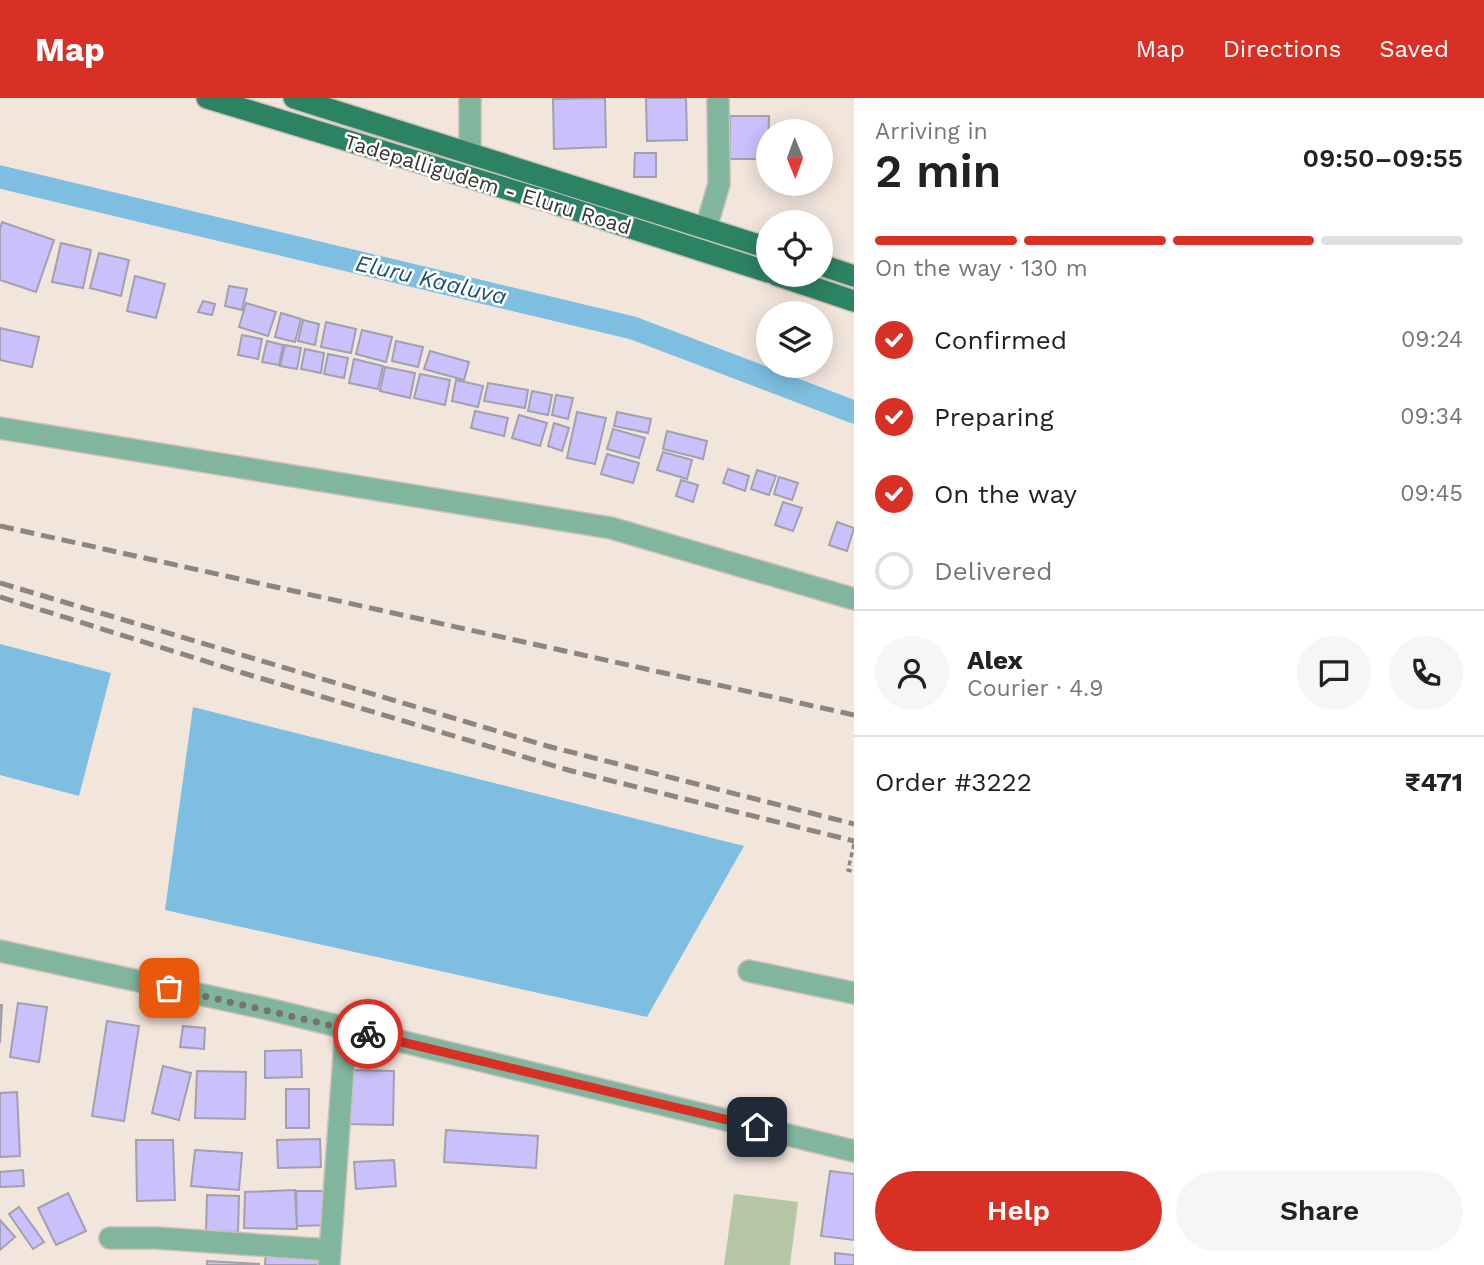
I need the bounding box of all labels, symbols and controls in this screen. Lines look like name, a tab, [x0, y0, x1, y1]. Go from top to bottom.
text: Map	[35, 30, 105, 69]
text: Map	[1136, 35, 1185, 63]
text: Directions	[1223, 35, 1341, 63]
text: Saved	[1379, 35, 1449, 63]
text: Arriving in	[875, 118, 988, 145]
north arrow	[756, 119, 833, 196]
map controls	[756, 119, 833, 378]
street label: Tadepalligudem - Eluru Road	[342, 128, 634, 240]
text: 09:50–09:55	[1303, 143, 1463, 173]
text: 2 min	[875, 144, 1001, 198]
button: locate	[756, 210, 833, 287]
water label: Eluru Kaaluva	[353, 250, 509, 310]
text: On the way · 130 m	[875, 255, 1088, 282]
button: layers	[756, 301, 833, 378]
icon: check	[875, 321, 913, 359]
text: Confirmed	[934, 325, 1067, 355]
text: 09:24	[1401, 326, 1463, 353]
icon: check	[875, 398, 913, 436]
text: Preparing	[934, 402, 1054, 432]
text: 09:34	[1400, 403, 1463, 430]
icon: check	[875, 475, 913, 513]
text: On the way	[934, 479, 1077, 509]
text: 09:45	[1400, 480, 1463, 507]
text: Delivered	[934, 556, 1053, 586]
button: person	[875, 636, 949, 710]
button: chat	[1297, 636, 1371, 710]
button: phone	[1389, 636, 1463, 710]
text: Alex	[967, 645, 1023, 675]
text: Courier · 4.9	[967, 675, 1103, 702]
text: Order #3222	[875, 767, 1032, 797]
text: ₹471	[1405, 767, 1463, 797]
pin	[139, 958, 199, 1018]
icon: bag	[150, 969, 188, 1007]
courier	[333, 999, 403, 1069]
icon: bike	[349, 1015, 387, 1053]
pin	[727, 1097, 787, 1157]
icon: home	[738, 1108, 776, 1146]
button: Help	[875, 1171, 1162, 1251]
button: Share	[1176, 1171, 1463, 1251]

